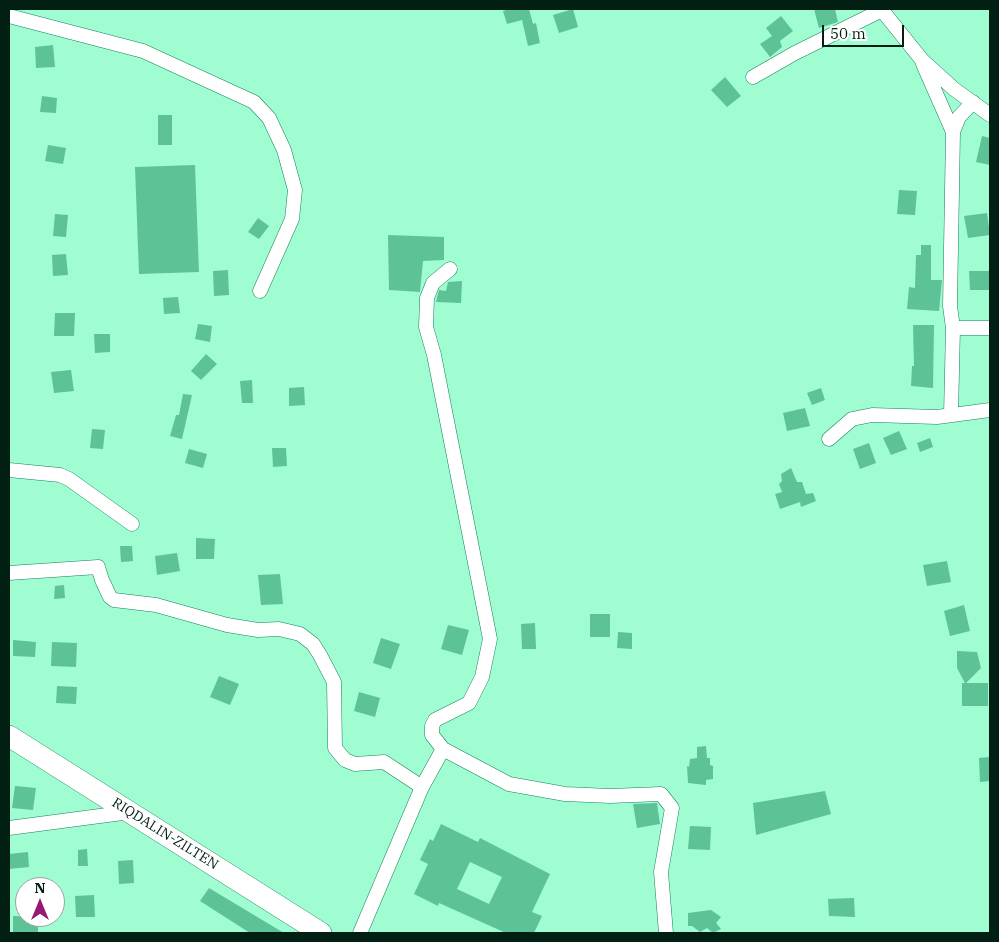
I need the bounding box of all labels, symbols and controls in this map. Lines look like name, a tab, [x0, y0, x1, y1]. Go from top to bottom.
scale bar	[824, 15, 906, 47]
text: 50 m	[830, 24, 866, 43]
street label: RIQDALIN-ZILTEN	[109, 794, 221, 874]
north arrow	[15, 877, 65, 927]
text: N	[34, 879, 46, 897]

